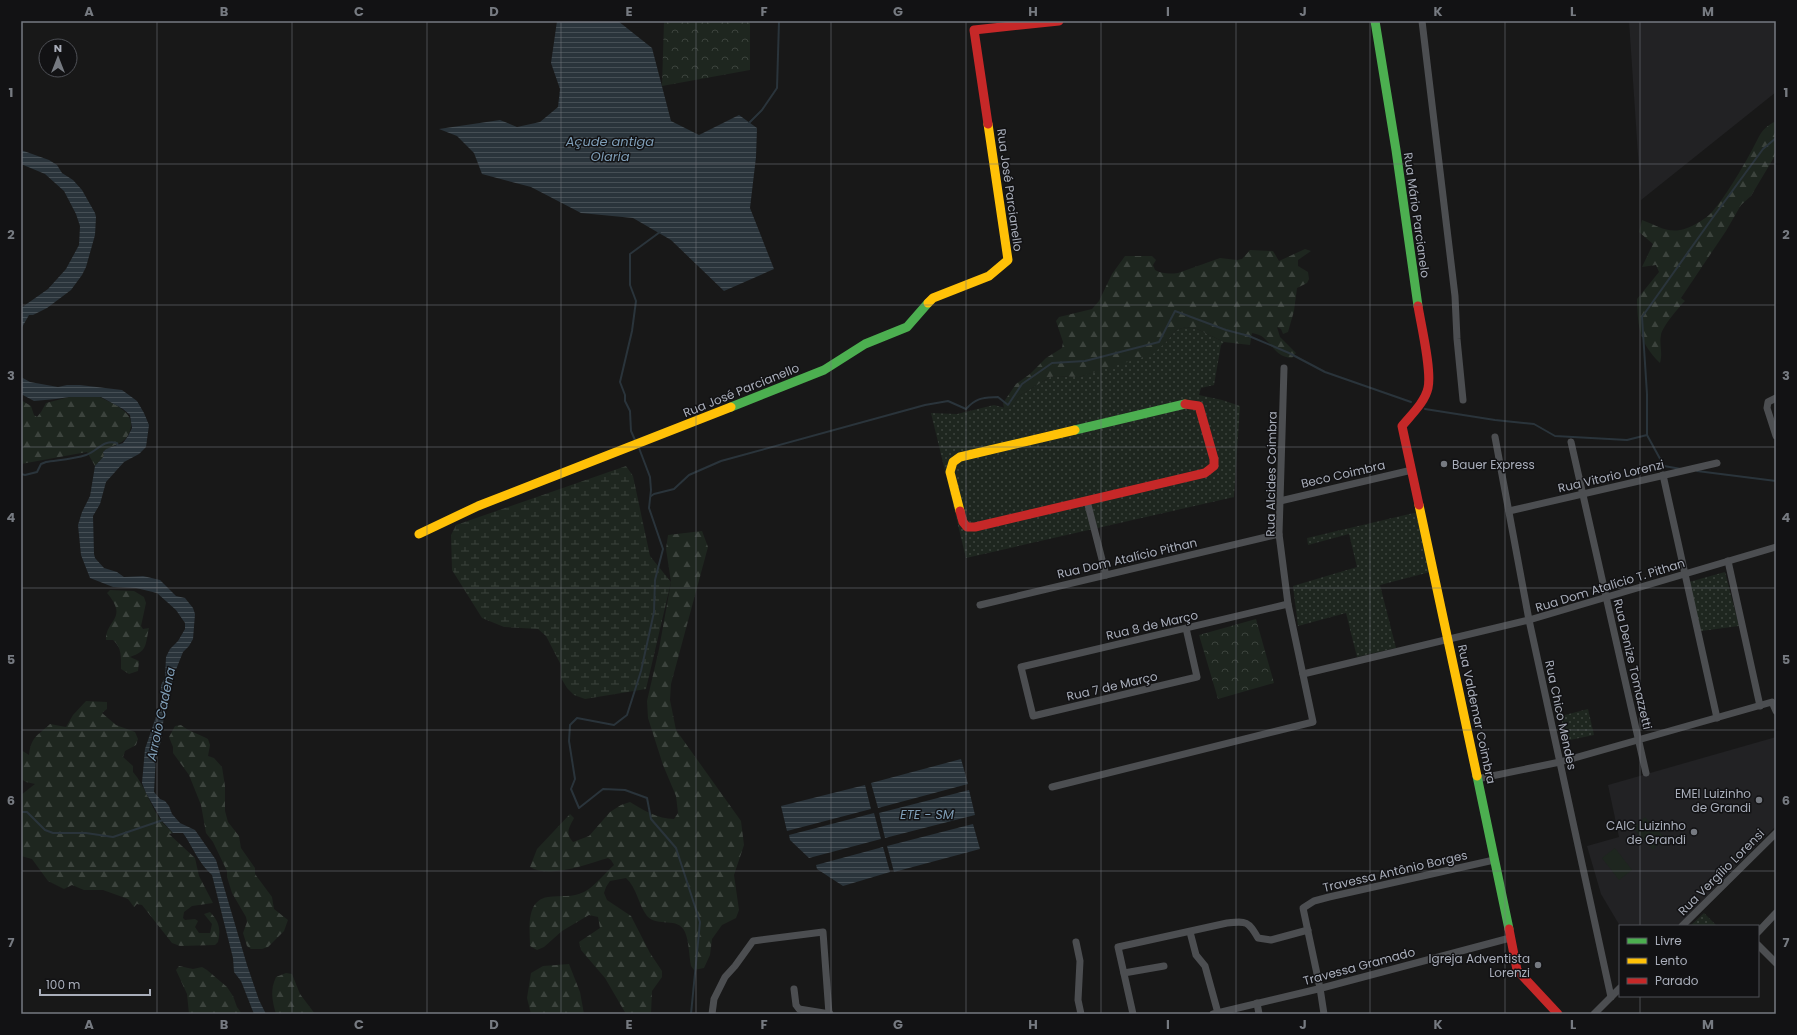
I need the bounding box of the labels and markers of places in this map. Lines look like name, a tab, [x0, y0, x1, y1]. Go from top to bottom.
place label: Bauer Express	[1452, 456, 1535, 473]
marker: Bauer Express	[1439, 459, 1449, 469]
place label: EMEI Luizinho de Grandi	[1675, 785, 1751, 816]
marker: EMEI Luizinho de Grandi	[1754, 795, 1764, 805]
place label: CAIC Luizinho de Grandi	[1606, 817, 1686, 848]
marker: CAIC Luizinho de Grandi	[1689, 827, 1699, 837]
place label: Igreja Adventista Lorenzi	[1429, 950, 1530, 981]
marker: Igreja Adventista Lorenzi	[1533, 960, 1543, 970]

